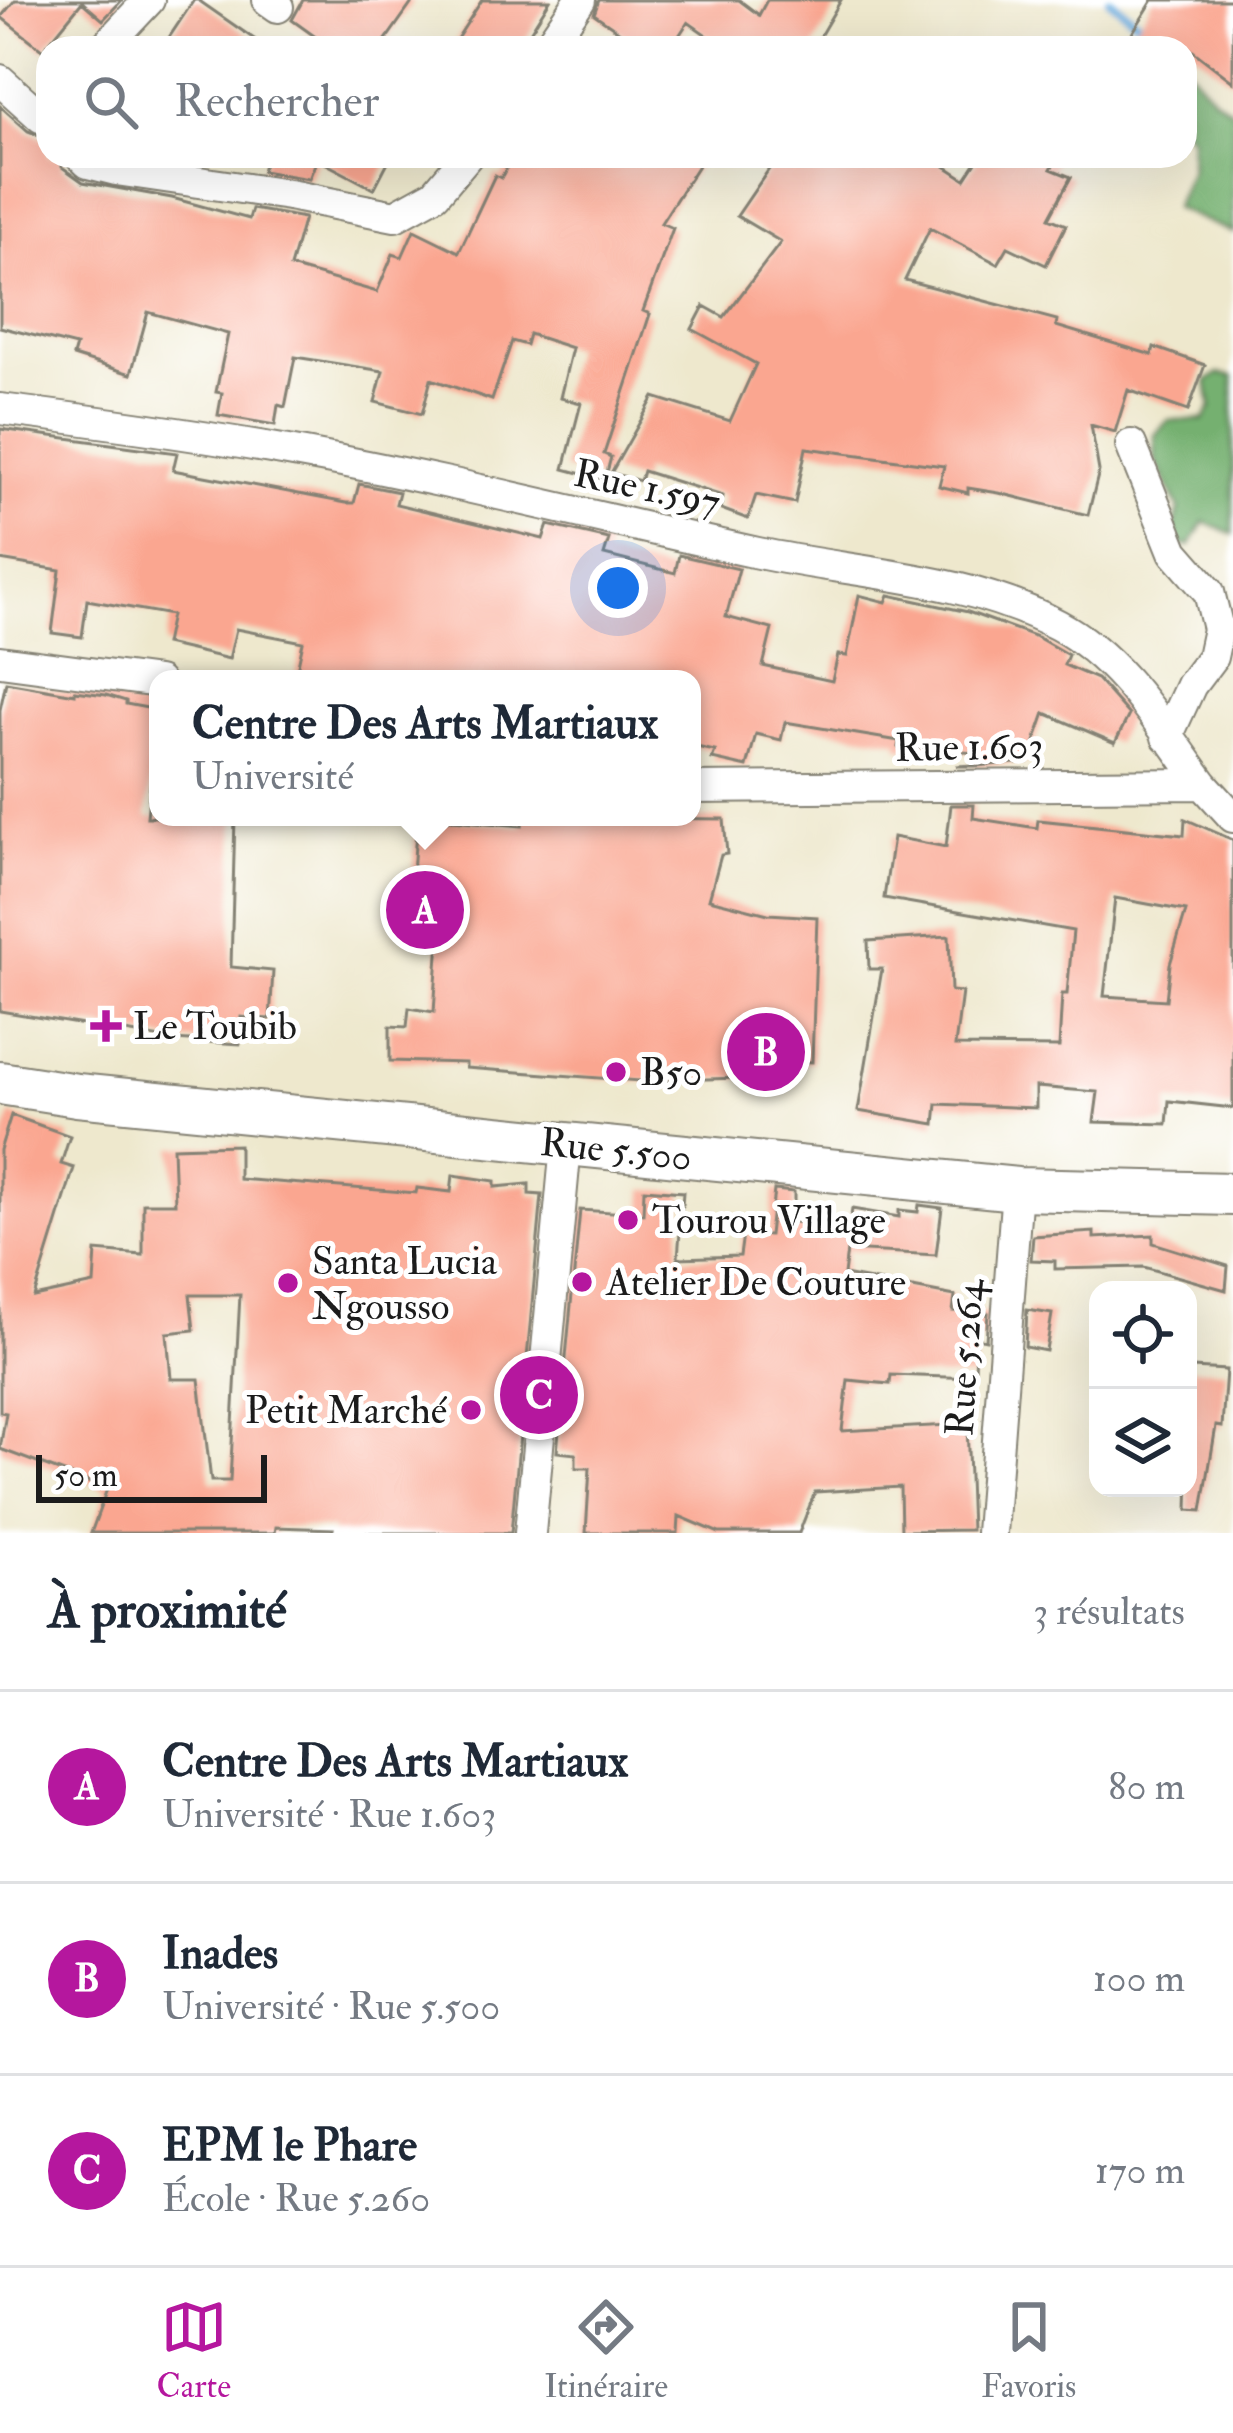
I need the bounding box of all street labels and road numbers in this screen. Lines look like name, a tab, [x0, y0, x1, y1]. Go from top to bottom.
street label: Rue 1.597	[569, 449, 725, 527]
street label: Rue 1.603	[894, 721, 1044, 773]
street label: Rue 5.500	[538, 1118, 694, 1182]
street label: Rue 5.264	[935, 1276, 995, 1438]

